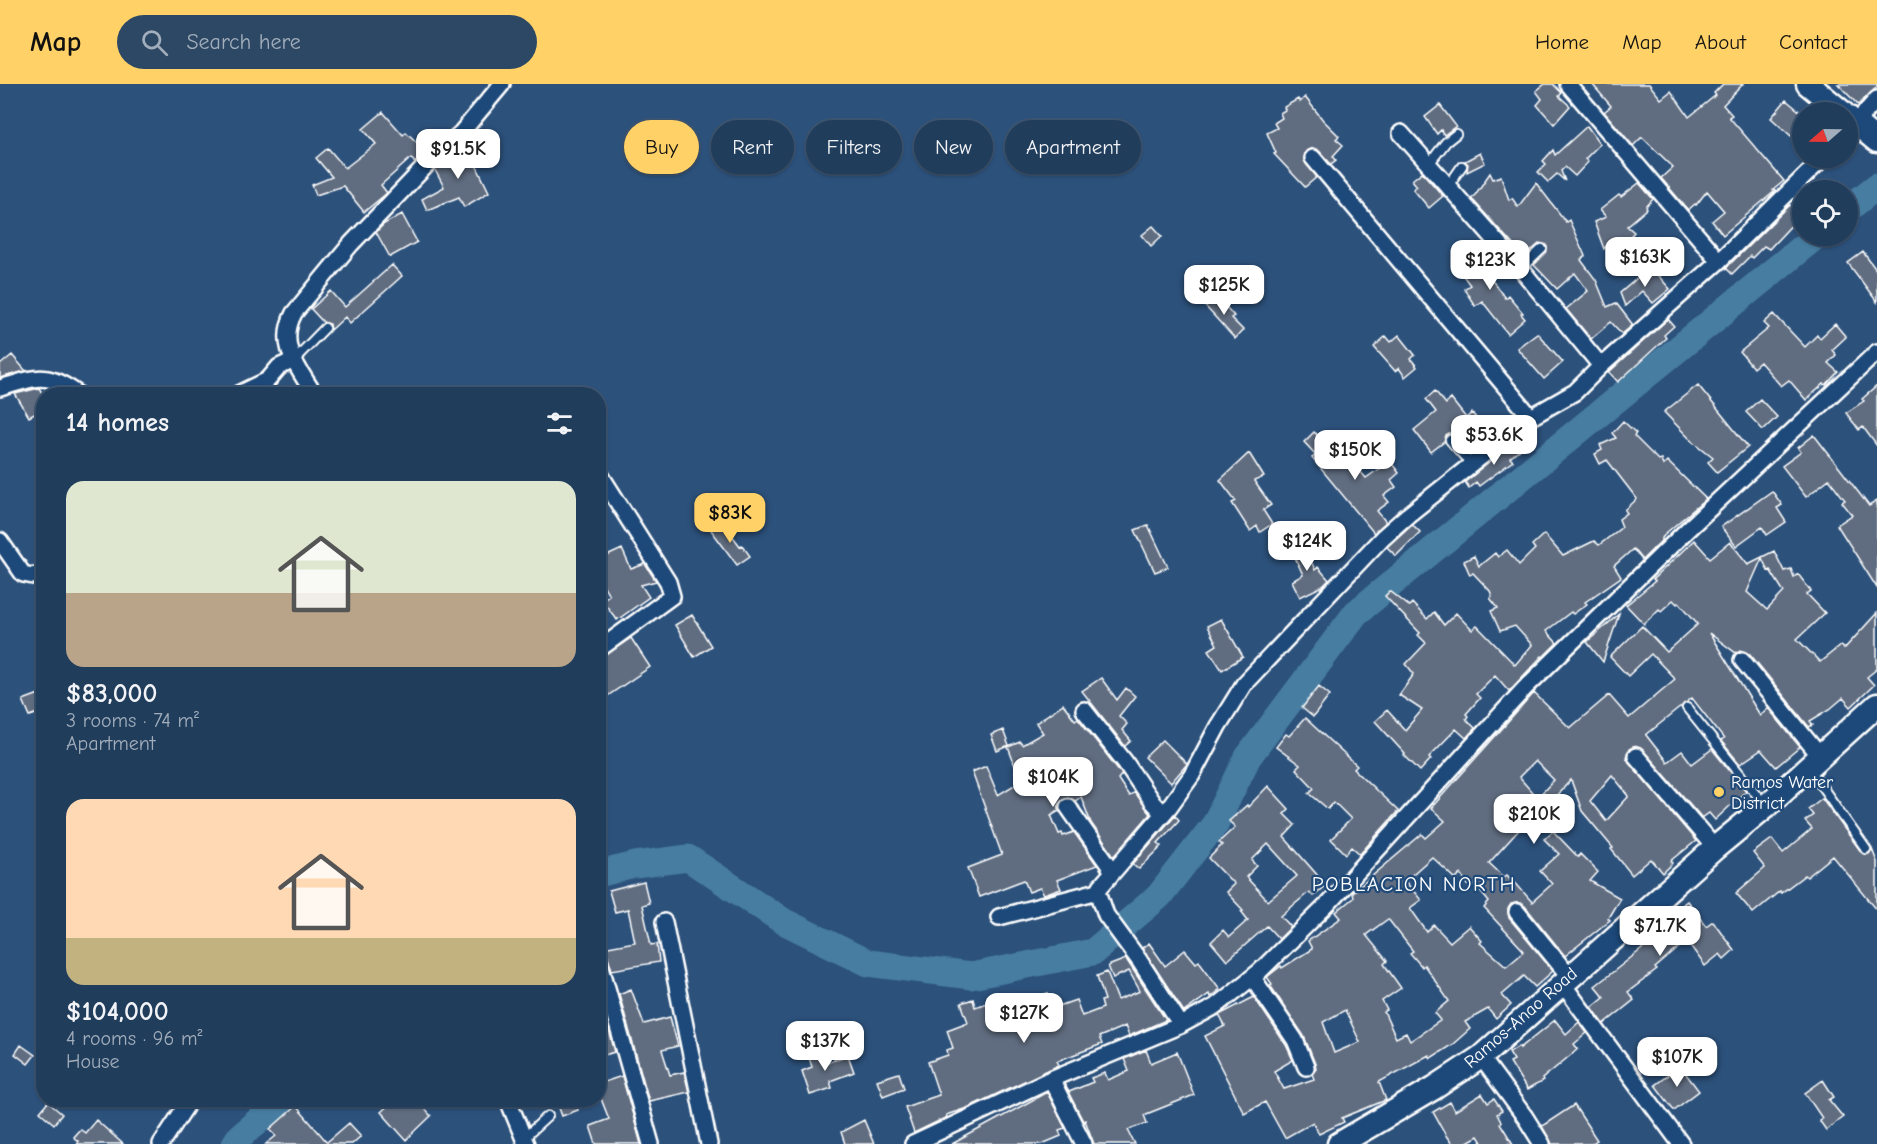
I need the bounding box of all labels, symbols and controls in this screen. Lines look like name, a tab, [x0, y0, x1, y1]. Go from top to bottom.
search box	[117, 15, 537, 69]
text: Map	[30, 26, 81, 58]
icon: search	[138, 26, 171, 59]
text: Search here	[186, 29, 301, 55]
text: Home	[1535, 30, 1589, 54]
text: Map	[1622, 30, 1662, 54]
text: About	[1695, 30, 1746, 54]
text: Contact	[1779, 30, 1847, 54]
north arrow	[1792, 102, 1858, 168]
map controls	[1792, 102, 1858, 246]
chip: Buy	[624, 120, 699, 174]
chip: Rent	[711, 120, 794, 174]
chip: Filters	[806, 120, 902, 174]
chip: New	[914, 120, 993, 174]
chip: Apartment	[1005, 120, 1141, 174]
pin: $91.5K	[409, 129, 507, 180]
text: $91.5K	[430, 137, 486, 160]
button: locate	[1792, 180, 1858, 246]
pin: $163K	[1603, 237, 1687, 288]
pin: $123K	[1448, 240, 1532, 291]
text: $163K	[1619, 245, 1671, 268]
text: $123K	[1465, 248, 1515, 271]
pin: $125K	[1182, 265, 1266, 316]
text: $125K	[1198, 273, 1250, 296]
icon: filters	[543, 407, 576, 440]
text: 14 homes	[66, 408, 169, 438]
pin: $53.6K	[1445, 415, 1543, 466]
text: $53.6K	[1465, 423, 1523, 446]
pin: $150K	[1313, 430, 1397, 481]
text: $150K	[1328, 438, 1382, 461]
pin: $83K	[694, 493, 766, 544]
text: $83K	[708, 501, 752, 524]
icon: home	[267, 520, 375, 628]
pin: $124K	[1265, 521, 1349, 572]
text: $124K	[1282, 529, 1332, 552]
text: $83,000	[66, 679, 157, 709]
text: 3 rooms · 74 m²	[66, 709, 199, 732]
text: Apartment	[66, 732, 156, 755]
pin: $104K	[1011, 757, 1095, 808]
text: $104K	[1027, 765, 1079, 788]
place label: Ramos Water District	[1731, 772, 1834, 814]
marker: Ramos Water District	[1712, 785, 1726, 799]
pin: $210K	[1492, 794, 1576, 845]
text: $210K	[1508, 802, 1560, 825]
icon: home	[267, 838, 375, 946]
district label: POBLACION NORTH	[1312, 872, 1516, 896]
pin: $71.7K	[1611, 906, 1709, 957]
text: $71.7K	[1634, 914, 1686, 937]
street label: Ramos-Anao Road	[1460, 963, 1582, 1073]
pin: $127K	[982, 993, 1066, 1044]
text: $104,000	[66, 997, 169, 1027]
text: $127K	[999, 1001, 1049, 1024]
pin: $137K	[783, 1021, 867, 1072]
text: 4 rooms · 96 m²	[66, 1027, 203, 1050]
text: $137K	[800, 1029, 850, 1052]
pin: $107K	[1635, 1037, 1719, 1088]
text: $107K	[1651, 1045, 1703, 1068]
text: House	[66, 1050, 120, 1073]

